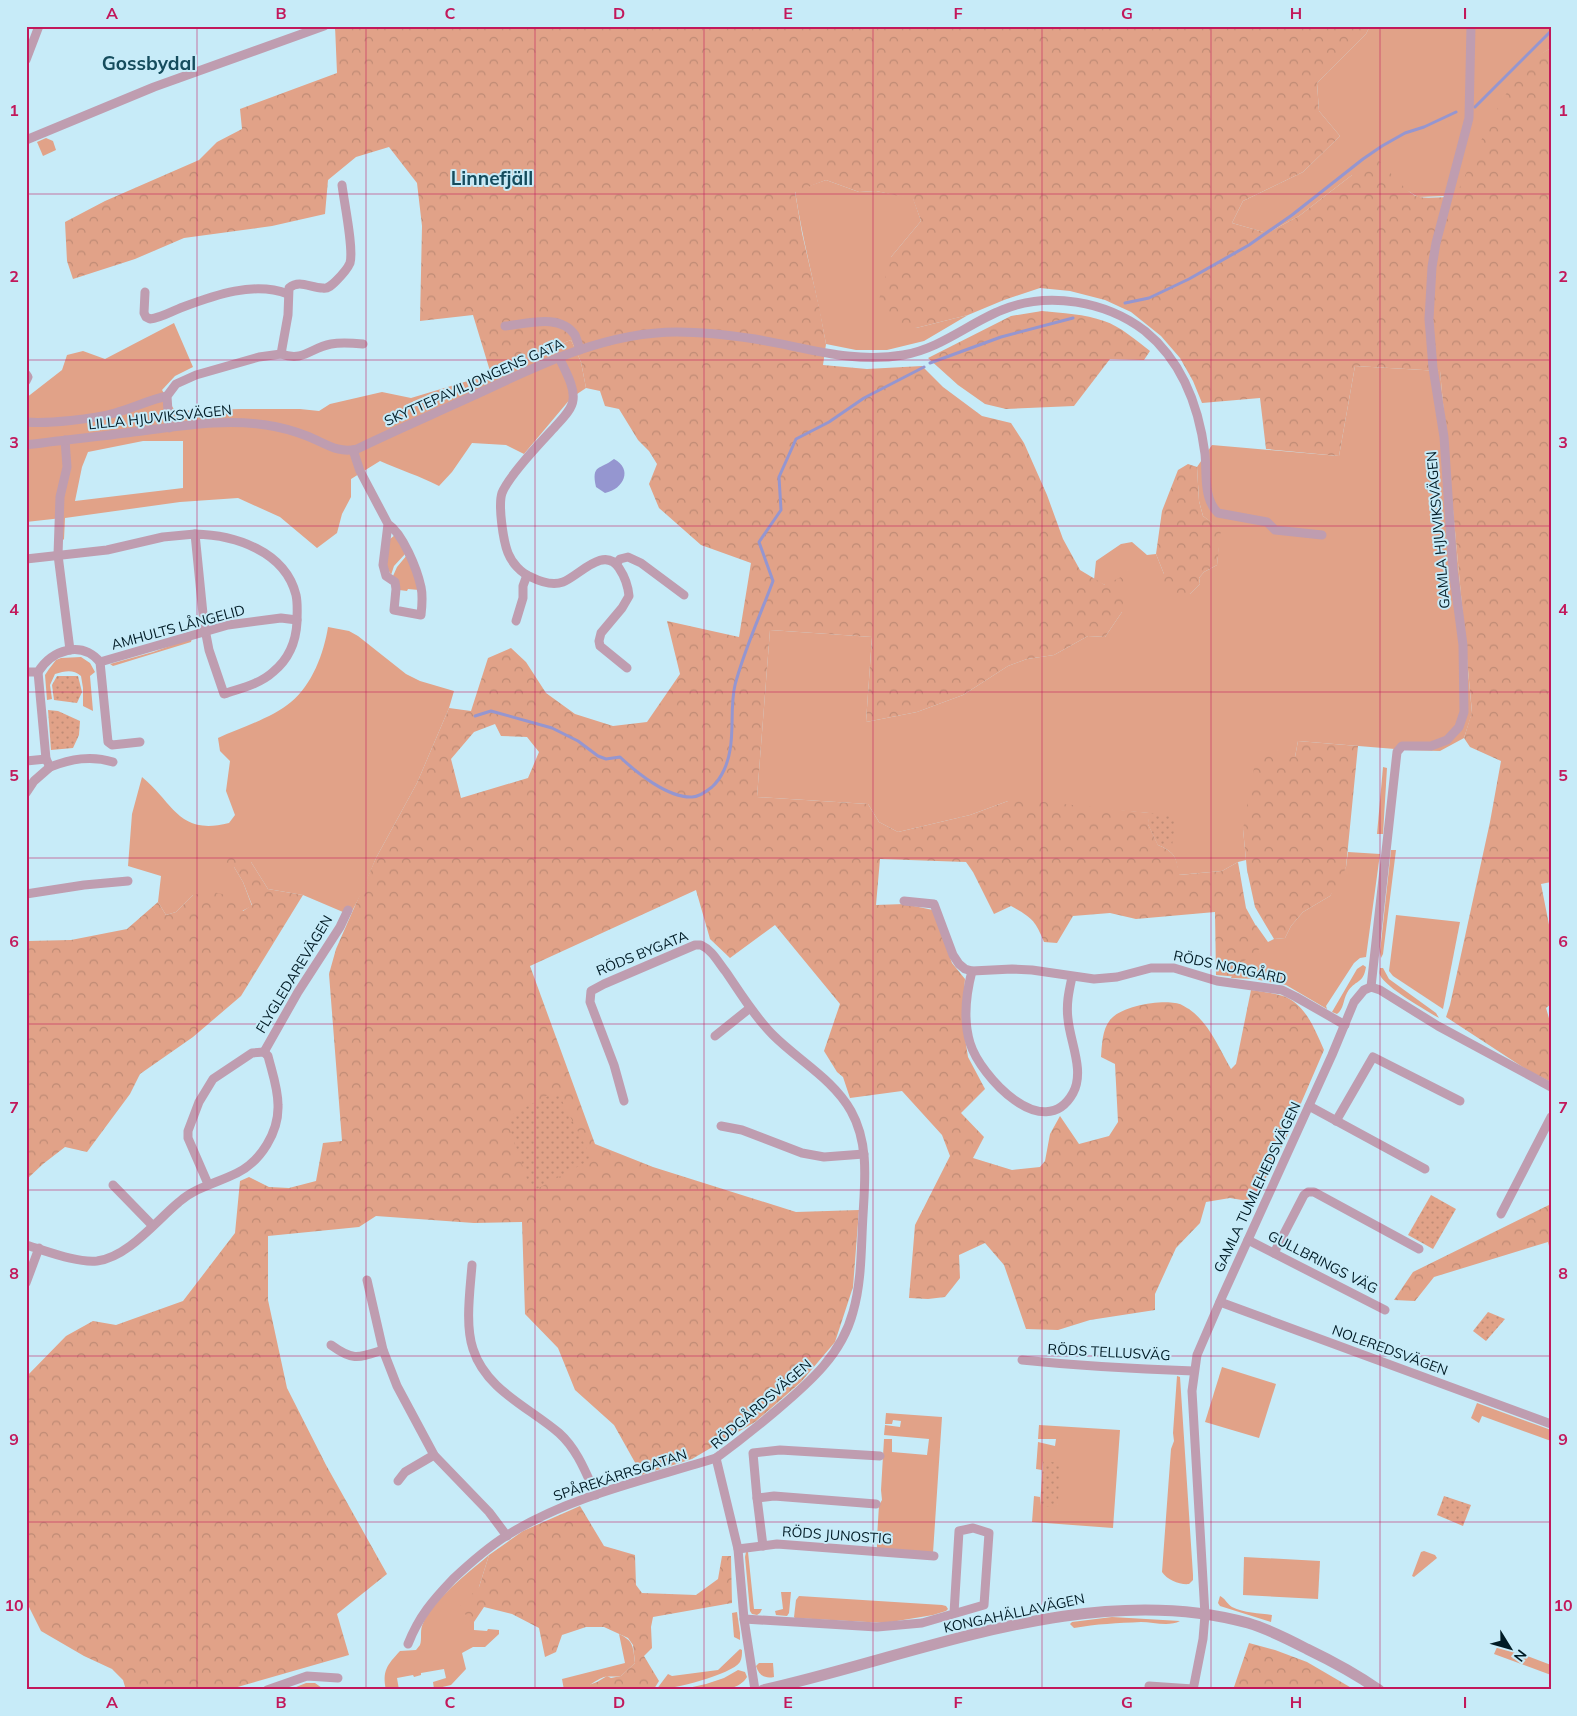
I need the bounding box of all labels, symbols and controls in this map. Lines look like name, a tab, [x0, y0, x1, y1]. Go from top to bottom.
text: A	[106, 3, 118, 23]
text: B	[275, 3, 287, 23]
text: C	[445, 3, 456, 23]
text: D	[613, 3, 625, 23]
text: E	[783, 3, 793, 23]
text: F	[953, 3, 963, 23]
text: G	[1121, 3, 1133, 23]
text: H	[1290, 3, 1302, 23]
text: I	[1463, 3, 1467, 23]
district label: Gossbydal	[102, 51, 196, 75]
text: 1	[9, 100, 19, 120]
text: 1	[1558, 100, 1568, 120]
district label: Linnefjäll	[451, 166, 533, 190]
text: 2	[9, 266, 19, 286]
text: 2	[1558, 266, 1568, 286]
street label: SKYTTEPAVILJONGENS GATA	[381, 334, 567, 430]
street label: LILLA HJUVIKSVÄGEN	[87, 401, 233, 433]
text: 3	[9, 432, 19, 452]
text: 3	[1558, 432, 1568, 452]
street label: GAMLA HJUVIKSVÄGEN	[1422, 451, 1454, 609]
text: 4	[9, 599, 19, 619]
text: 4	[1558, 599, 1568, 619]
street label: AMHULTS LÅNGELID	[109, 600, 247, 654]
text: 5	[9, 765, 19, 785]
text: 5	[1558, 765, 1568, 785]
street label: FLYGLEDAREVÄGEN	[252, 912, 336, 1036]
street label: RÖDS BYGATA	[593, 926, 691, 980]
text: 6	[9, 931, 19, 951]
text: 6	[1558, 931, 1568, 951]
street label: RÖDS NORGÅRD	[1172, 946, 1288, 988]
text: 7	[9, 1097, 19, 1117]
text: 7	[1558, 1097, 1568, 1117]
street label: GAMLA TUMLEHEDSVÄGEN	[1209, 1099, 1305, 1275]
street label: GULLBRINGS VÄG	[1265, 1227, 1381, 1297]
text: 8	[9, 1263, 19, 1283]
text: 8	[1558, 1263, 1568, 1283]
street label: NOLEREDSVÄGEN	[1330, 1321, 1450, 1379]
street label: RÖDS TELLUSVÄG	[1047, 1340, 1171, 1364]
street label: RÖDGÅRDSVÄGEN	[707, 1355, 815, 1453]
text: 9	[9, 1429, 19, 1449]
text: 9	[1558, 1429, 1568, 1449]
street label: SPÅREKÄRRSGATAN	[551, 1445, 689, 1505]
street label: RÖDS JUNOSTIG	[781, 1522, 893, 1548]
street label: KONGAHÄLLAVÄGEN	[942, 1589, 1086, 1637]
text: 10	[4, 1595, 24, 1615]
text: 10	[1553, 1595, 1573, 1615]
north arrow	[1484, 1624, 1534, 1674]
text: N	[1510, 1646, 1531, 1665]
text: A	[106, 1692, 118, 1712]
text: B	[275, 1692, 287, 1712]
text: C	[445, 1692, 456, 1712]
text: D	[613, 1692, 625, 1712]
text: E	[783, 1692, 793, 1712]
text: F	[953, 1692, 963, 1712]
text: G	[1121, 1692, 1133, 1712]
text: H	[1290, 1692, 1302, 1712]
text: I	[1463, 1692, 1467, 1712]

